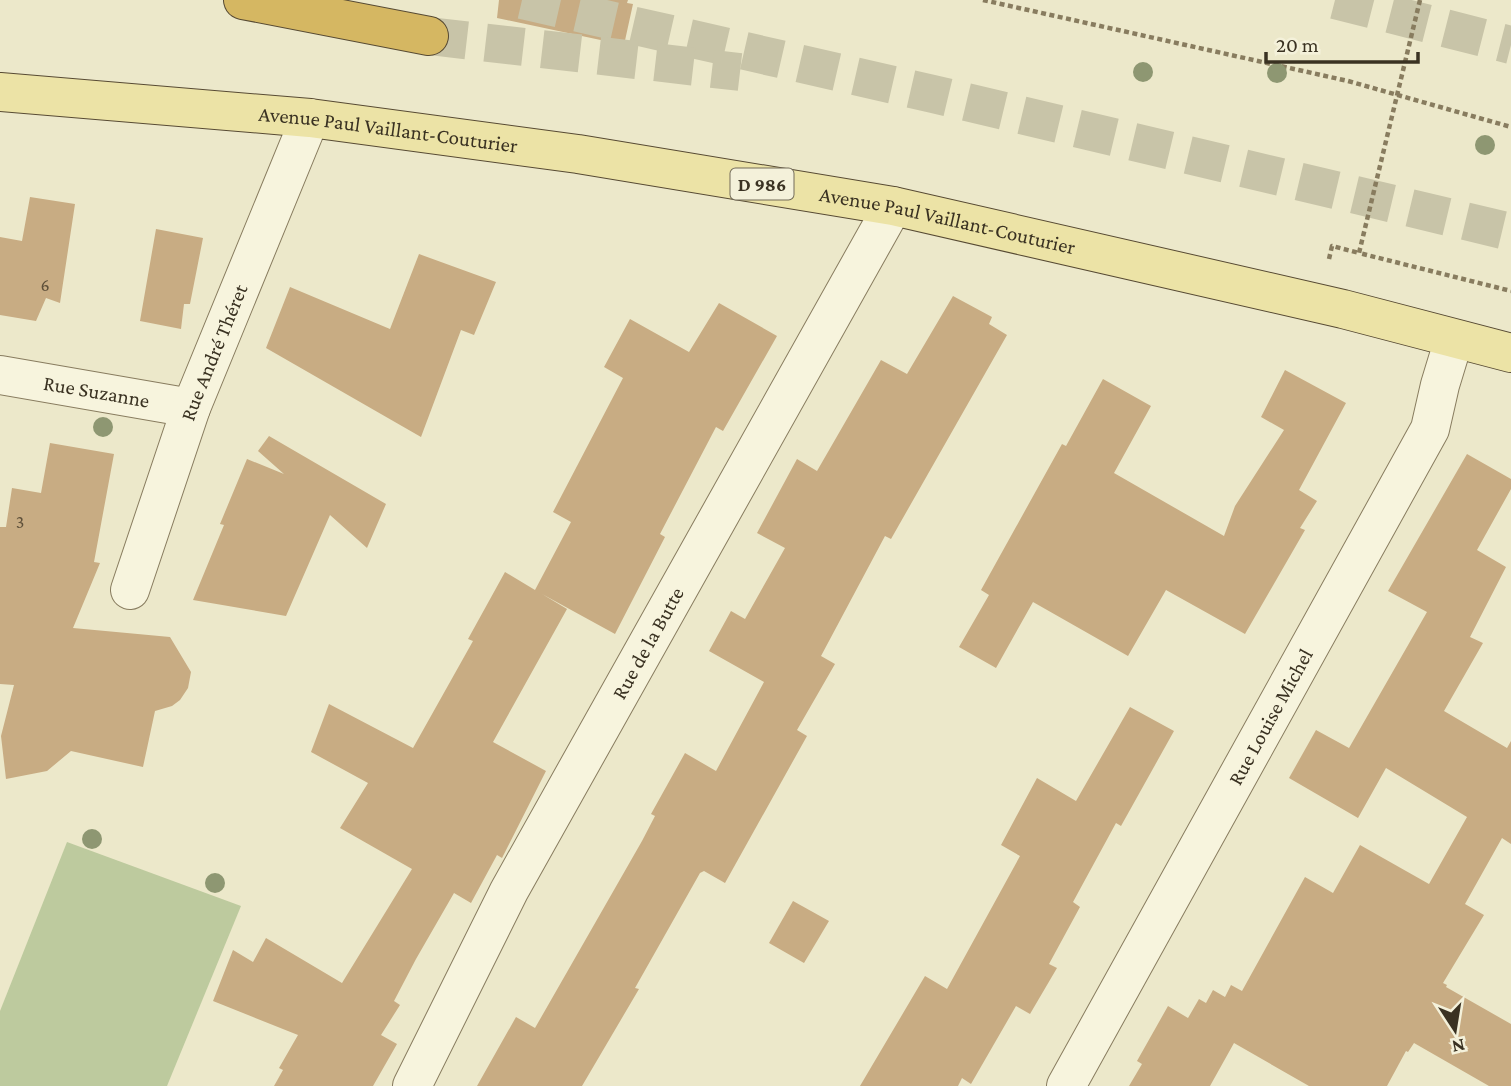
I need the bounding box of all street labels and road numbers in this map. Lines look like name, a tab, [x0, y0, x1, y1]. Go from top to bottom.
street label: Avenue Paul Vaillant-Couturier	[258, 102, 520, 158]
road number: D 986	[730, 168, 794, 200]
street label: Avenue Paul Vaillant-Couturier	[818, 182, 1078, 259]
street label: Rue André Théret	[176, 280, 253, 424]
street label: Rue Suzanne	[42, 371, 151, 413]
street label: Rue de la Butte	[607, 583, 689, 703]
street label: Rue Louise Michel	[1223, 644, 1318, 789]

